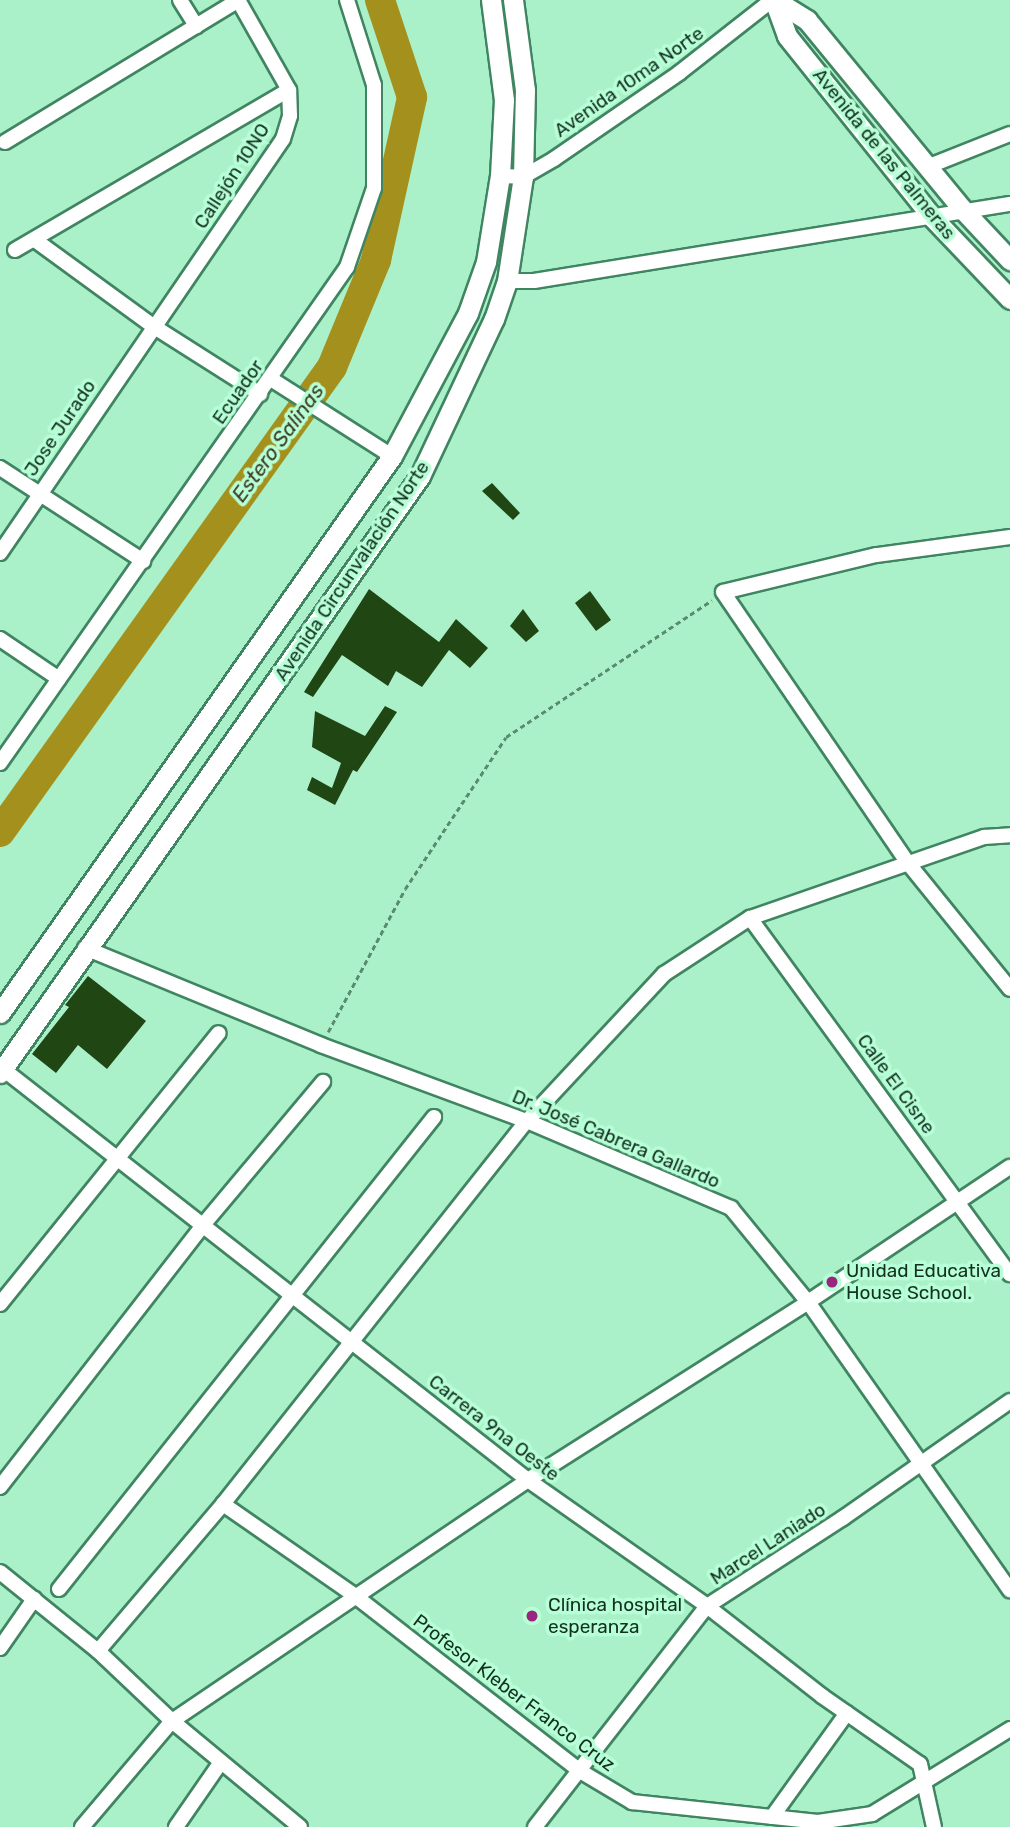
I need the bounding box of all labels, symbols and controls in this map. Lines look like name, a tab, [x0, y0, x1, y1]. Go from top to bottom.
street label: Avenida 10ma Norte	[550, 22, 708, 142]
street label: Avenida de las Palmeras	[808, 64, 960, 244]
street label: Callejón 10NO	[189, 119, 275, 233]
street label: Ecuador	[208, 355, 268, 429]
street label: Jose Jurado	[19, 376, 101, 480]
water label: Estero Salinas	[227, 379, 329, 507]
street label: Avenida Circunvalación Norte	[270, 457, 434, 685]
street label: Calle El Cisne	[852, 1030, 940, 1138]
street label: Dr. José Cabrera Gallardo	[509, 1085, 723, 1193]
place label: Unidad Educativa House School.	[846, 1260, 1001, 1304]
marker: Unidad Educativa House School.	[824, 1274, 840, 1290]
street label: Carrera 9na Oeste	[424, 1370, 564, 1486]
street label: Marcel Laniado	[706, 1498, 830, 1590]
place label: Clínica hospital esperanza	[548, 1594, 682, 1638]
marker: Clínica hospital esperanza	[522, 1606, 542, 1626]
street label: Profesor Kleber Franco Cruz	[408, 1609, 620, 1777]

